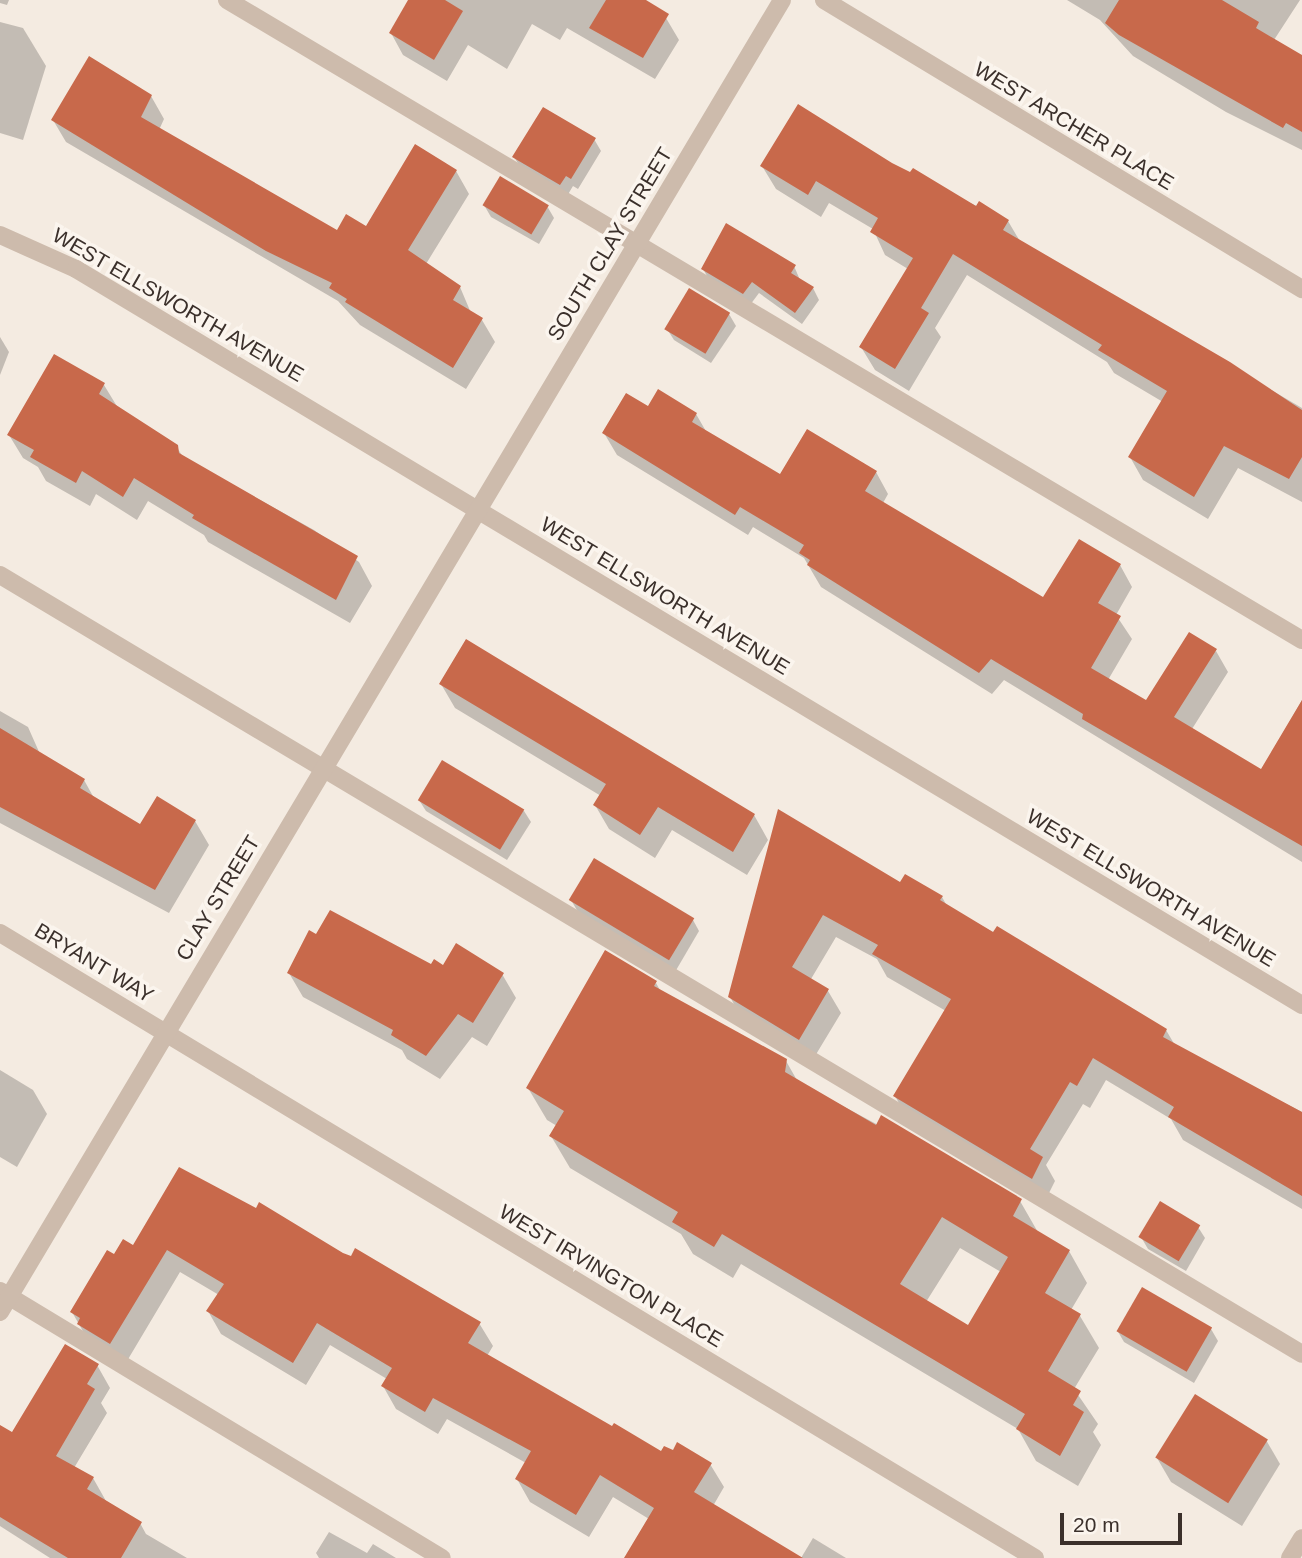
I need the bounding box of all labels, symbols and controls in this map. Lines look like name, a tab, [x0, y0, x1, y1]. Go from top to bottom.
street label: WEST ARCHER PLACE	[969, 56, 1179, 196]
street label: SOUTH CLAY STREET	[542, 143, 678, 345]
street label: WEST ELLSWORTH AVENUE	[47, 222, 309, 388]
street label: WEST ELLSWORTH AVENUE	[535, 511, 795, 681]
street label: WEST ELLSWORTH AVENUE	[1021, 803, 1281, 973]
street label: CLAY STREET	[171, 831, 265, 965]
street label: BRYANT WAY	[30, 918, 158, 1008]
street label: WEST IRVINGTON PLACE	[494, 1199, 728, 1353]
scale bar	[1064, 1498, 1186, 1542]
text: 20 m	[1073, 1513, 1120, 1536]

